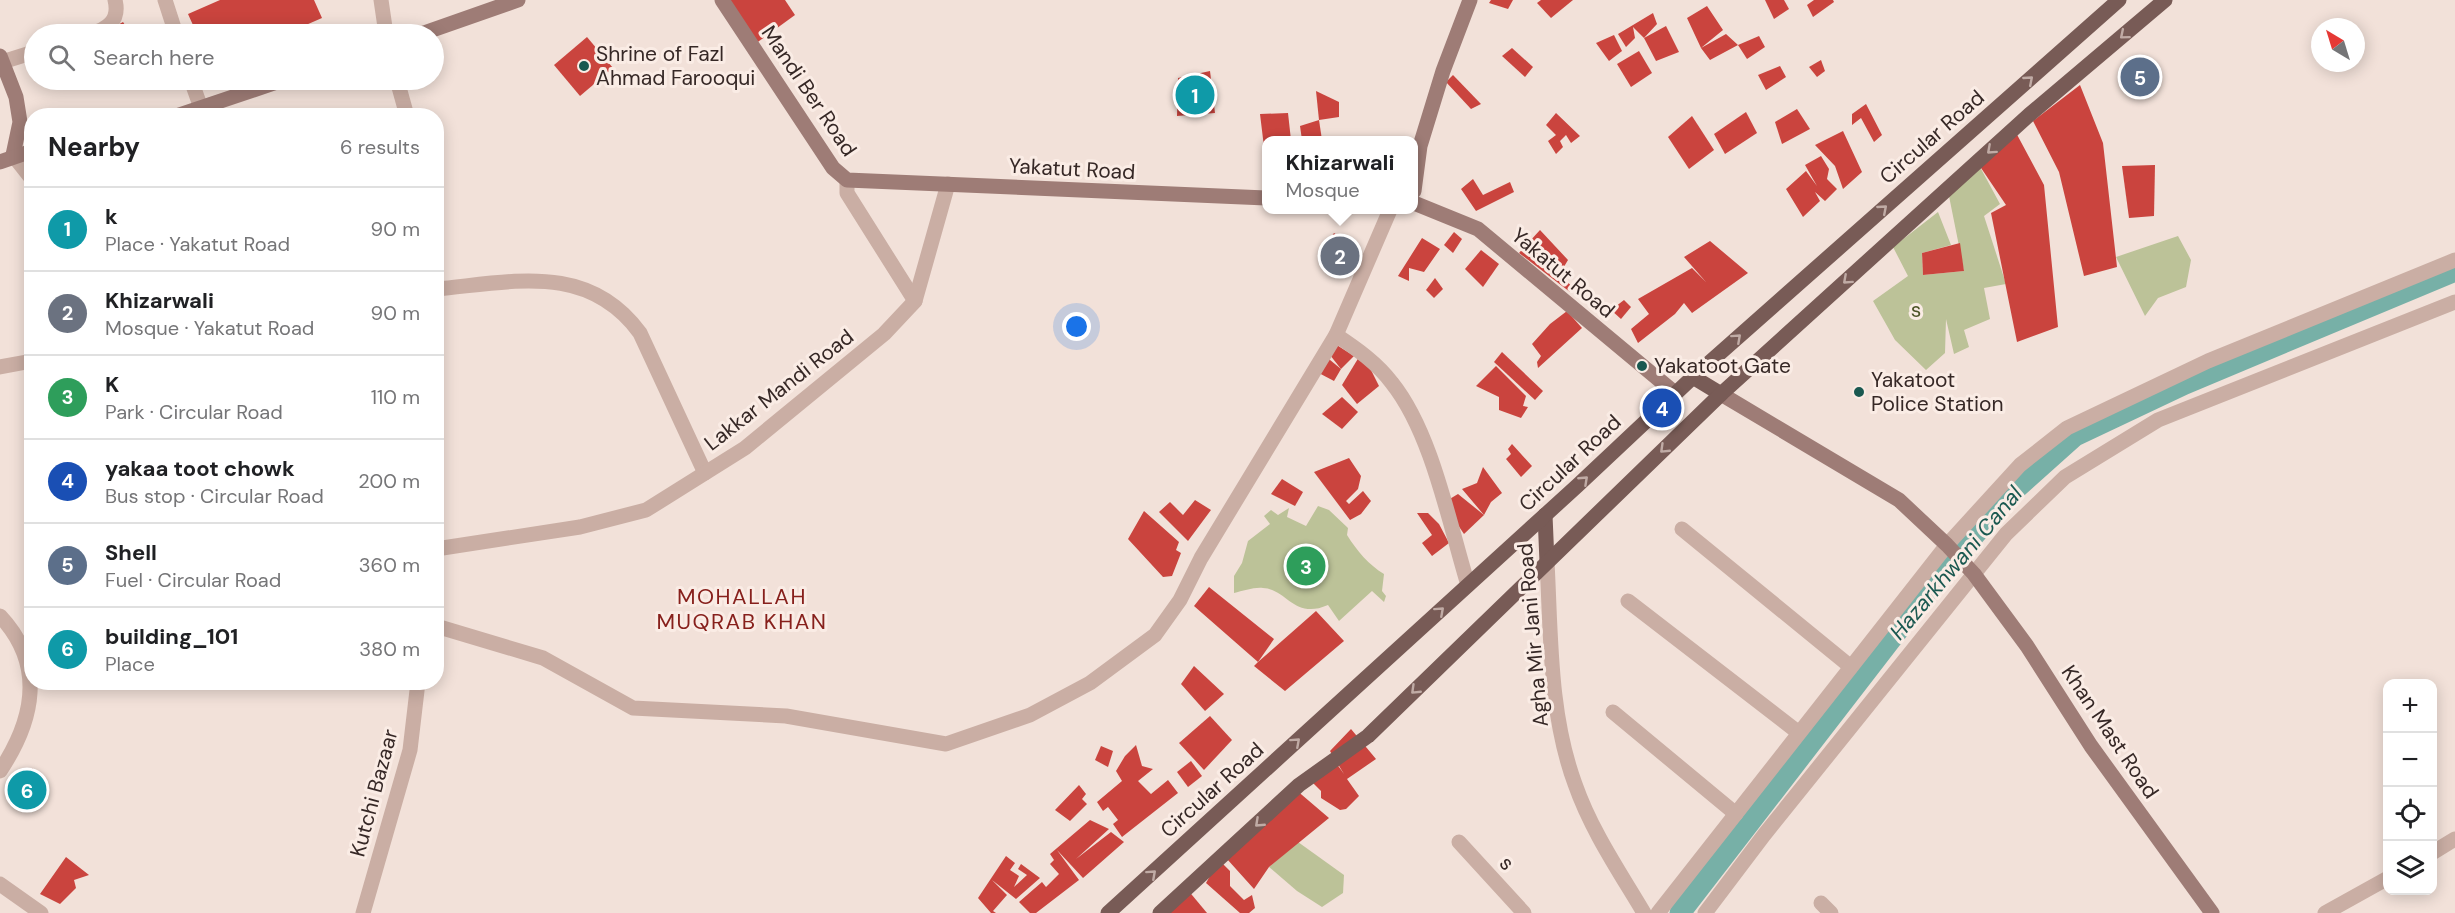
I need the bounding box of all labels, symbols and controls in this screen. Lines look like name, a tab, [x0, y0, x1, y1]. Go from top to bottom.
north arrow	[2311, 18, 2365, 72]
street label: Mandi Ber Road	[755, 20, 863, 162]
search box	[24, 24, 444, 90]
one-way arrow	[2120, 27, 2131, 38]
place label: Shrine of Fazl Ahmad Farooqui	[596, 40, 755, 92]
icon: search	[45, 41, 78, 74]
text: Search here	[93, 43, 214, 72]
pin: 5	[2120, 54, 2160, 100]
marker: Shrine of Fazl Ahmad Farooqui	[577, 59, 591, 73]
pin: 1	[1176, 72, 1214, 118]
one-way arrow	[2022, 76, 2033, 87]
street label: Circular Road	[1874, 84, 1990, 190]
text: Nearby	[48, 130, 140, 164]
text: 6 results	[340, 134, 420, 160]
popup	[1262, 136, 1418, 214]
one-way arrow	[1987, 143, 1998, 154]
text: Khizarwali	[1286, 148, 1394, 177]
street label: Yakatut Road	[1008, 152, 1136, 186]
text: Mosque	[1286, 177, 1360, 203]
text: k	[105, 202, 118, 231]
one-way arrow	[1876, 205, 1887, 216]
text: 1	[64, 216, 71, 242]
text: 90 m	[371, 216, 420, 242]
street label: Yakatut Road	[1505, 222, 1621, 324]
text: Place · Yakatut Road	[105, 231, 290, 257]
pin: 2	[1320, 234, 1360, 278]
one-way arrow	[1843, 273, 1853, 284]
text: Khizarwali	[105, 286, 214, 315]
park label: s	[1911, 296, 1921, 324]
text: 2	[62, 300, 73, 326]
text: 90 m	[371, 300, 420, 326]
your location	[1062, 312, 1091, 341]
text: Mosque · Yakatut Road	[105, 315, 314, 341]
street label: Lakkar Mandi Road	[699, 323, 859, 457]
one-way arrow	[1730, 334, 1741, 345]
place label: Yakatoot Gate	[1654, 352, 1791, 380]
marker: Yakatoot Gate	[1635, 359, 1649, 373]
place label: Yakatoot Police Station	[1871, 366, 2004, 418]
text: K	[105, 370, 119, 399]
text: 3	[61, 384, 74, 410]
text: 110 m	[371, 384, 420, 410]
marker: Yakatoot Police Station	[1852, 385, 1866, 399]
pin: 4	[1642, 386, 1682, 430]
text: Park · Circular Road	[105, 399, 283, 425]
street label: Circular Road	[1513, 408, 1627, 518]
one-way arrow	[1661, 442, 1671, 453]
text: yakaa toot chowk	[105, 454, 295, 483]
text: 4	[61, 468, 74, 494]
text: 200 m	[358, 468, 420, 494]
one-way arrow	[1577, 476, 1588, 487]
water label: Hazarkhwani Canal	[1883, 479, 2030, 646]
text: Bus stop · Circular Road	[105, 483, 324, 509]
text: Shell	[105, 538, 157, 567]
street label: Agha Mir Jani Road	[1511, 542, 1555, 728]
pin: 3	[1286, 544, 1326, 588]
text: 5	[61, 552, 74, 578]
text: 360 m	[359, 552, 420, 578]
text: Fuel · Circular Road	[105, 567, 281, 593]
district label: MOHALLAH MUQRAB KHAN	[657, 582, 827, 636]
one-way arrow	[1433, 607, 1443, 618]
text: building_101	[105, 622, 238, 651]
text: 6	[61, 636, 74, 662]
text: 380 m	[359, 636, 420, 662]
text: Place	[105, 651, 155, 677]
street label: Khan Mast Road	[2055, 660, 2165, 804]
map controls	[2383, 679, 2437, 895]
button: +	[2383, 679, 2437, 733]
one-way arrow	[1411, 683, 1422, 694]
street label: Kutchi Bazaar	[344, 726, 405, 860]
button: −	[2383, 733, 2437, 787]
street label: Circular Road	[1154, 736, 1270, 844]
one-way arrow	[1289, 738, 1299, 749]
pin: 6	[8, 768, 46, 812]
button: locate	[2383, 787, 2437, 841]
one-way arrow	[1255, 816, 1266, 827]
button: layers	[2383, 841, 2437, 895]
street label: s	[1493, 850, 1521, 876]
one-way arrow	[1144, 870, 1155, 881]

